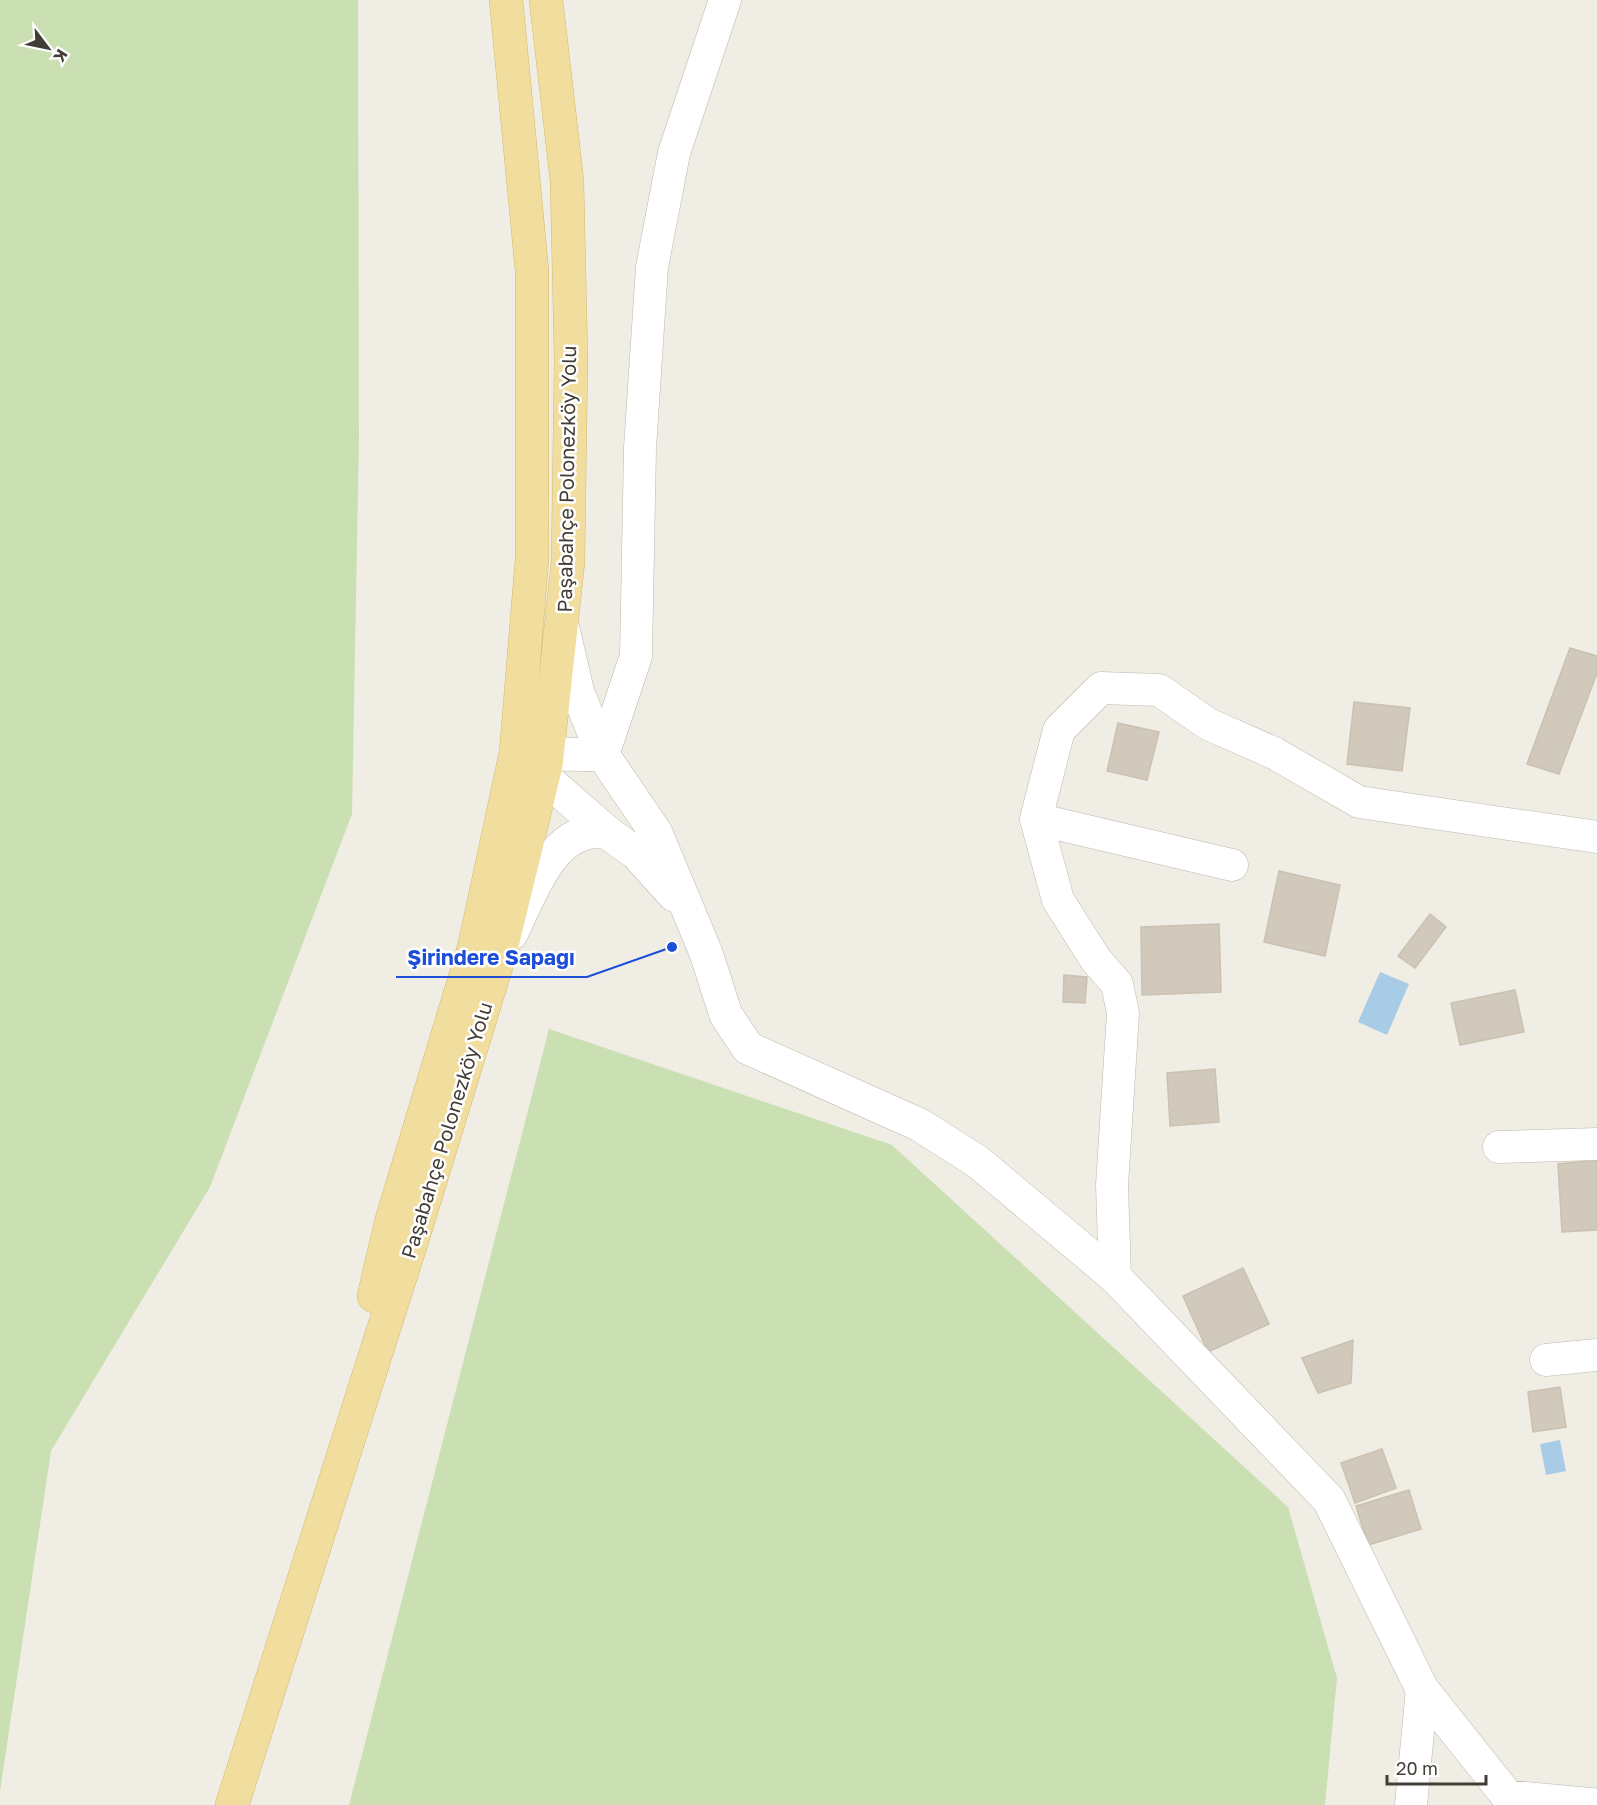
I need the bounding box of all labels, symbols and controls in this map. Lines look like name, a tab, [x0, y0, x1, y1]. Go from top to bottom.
north arrow	[18, 18, 78, 78]
text: K	[49, 46, 72, 67]
street label: Paşabahçe Polonezköy Yolu	[552, 345, 580, 613]
callout: Şirindere Sapağı	[396, 938, 587, 977]
text: Şirindere Sapağı	[407, 944, 575, 970]
street label: Paşabahçe Polonezköy Yolu	[395, 999, 497, 1261]
scale bar	[1387, 1748, 1486, 1786]
text: 20 m	[1396, 1757, 1438, 1779]

